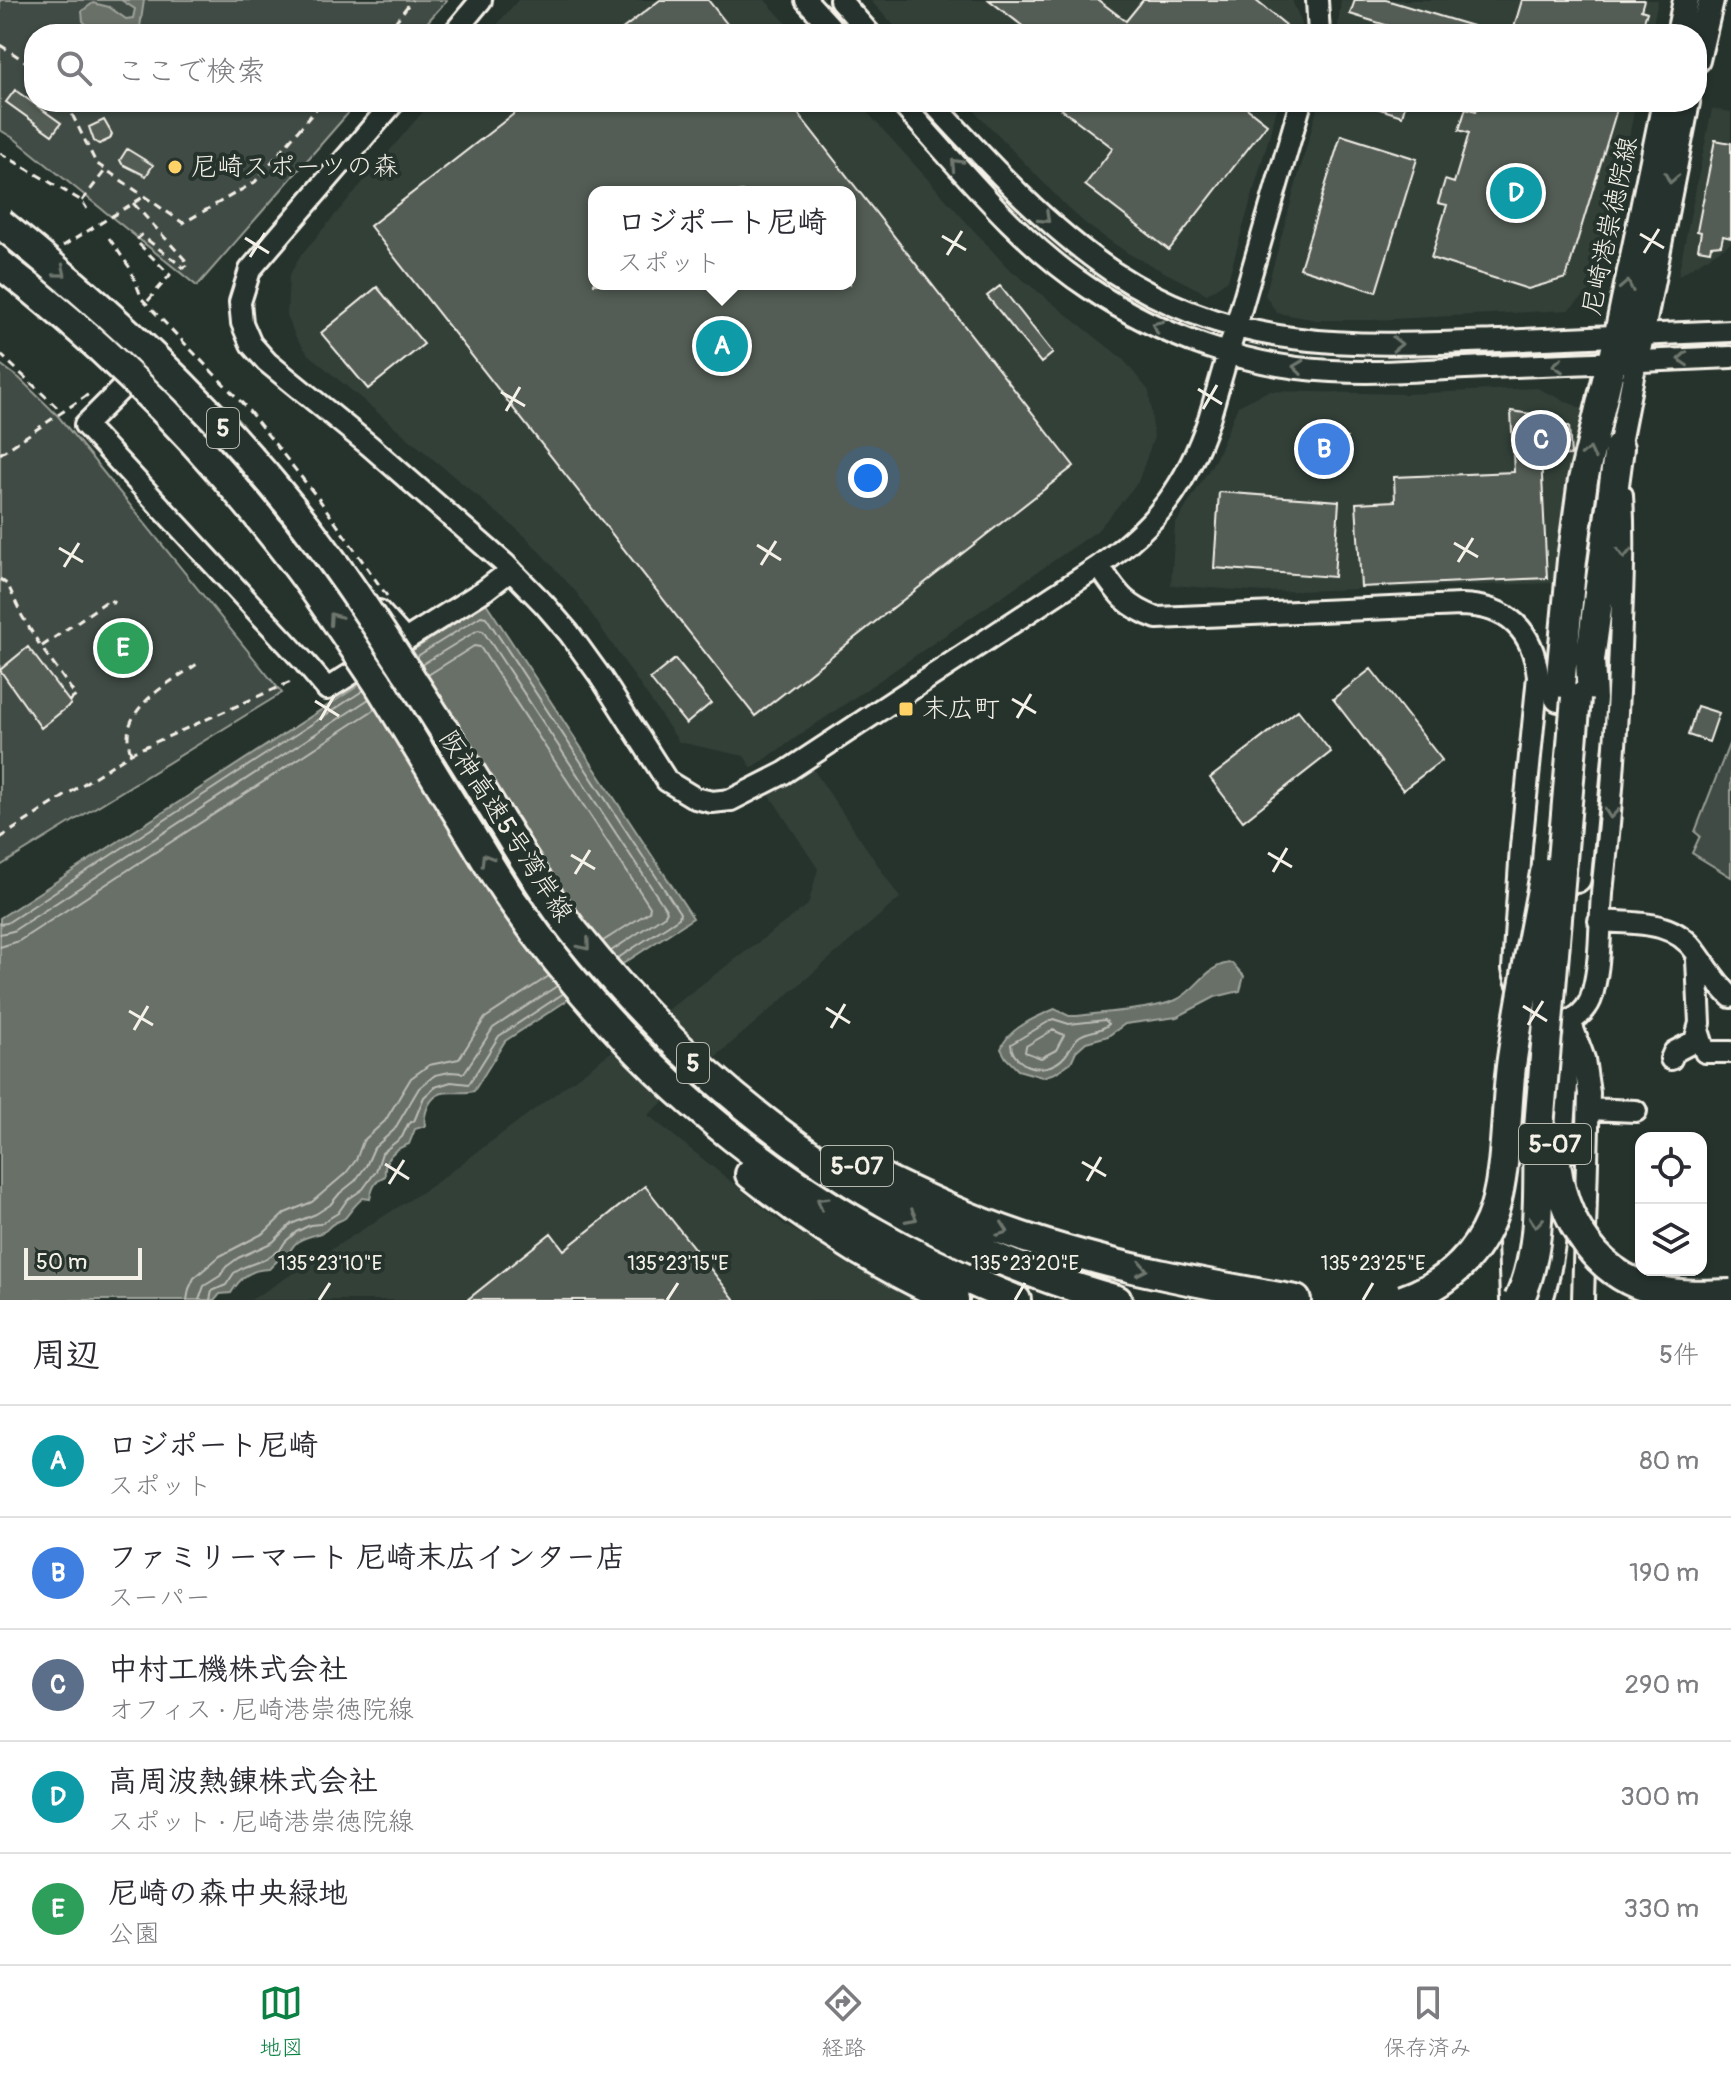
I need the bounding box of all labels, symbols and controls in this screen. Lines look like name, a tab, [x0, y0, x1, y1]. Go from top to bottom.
search box	[24, 24, 1707, 112]
icon: search	[52, 46, 96, 90]
text: ここで検索	[116, 53, 266, 90]
street label: 尼崎港崇徳院線	[1575, 134, 1645, 318]
place label: 尼崎スポーツの森	[191, 151, 398, 183]
marker: 尼崎スポーツの森	[166, 158, 184, 176]
one-way arrow	[951, 159, 966, 173]
pin: D	[1490, 163, 1542, 223]
one-way arrow	[1664, 172, 1681, 185]
popup	[588, 186, 856, 290]
text: ロジポート尼崎	[617, 204, 827, 241]
one-way arrow	[1036, 208, 1050, 223]
text: スポット	[617, 247, 721, 279]
one-way arrow	[52, 262, 66, 277]
one-way arrow	[1618, 280, 1635, 293]
pin: A	[696, 316, 748, 376]
one-way arrow	[1151, 320, 1165, 336]
one-way arrow	[1391, 335, 1404, 352]
one-way arrow	[1676, 350, 1689, 367]
one-way arrow	[1551, 356, 1564, 373]
one-way arrow	[1291, 359, 1304, 376]
road number: 5	[207, 408, 239, 448]
pin: C	[1515, 410, 1567, 470]
pin: B	[1298, 419, 1350, 479]
one-way arrow	[1580, 446, 1597, 460]
your location	[848, 458, 888, 498]
one-way arrow	[1615, 547, 1632, 560]
one-way arrow	[329, 612, 344, 627]
pin: E	[97, 618, 149, 678]
place label: 末広町	[922, 693, 1000, 725]
marker: 末広町	[897, 700, 915, 718]
street label: 阪神高速5号湾岸線	[432, 724, 580, 928]
one-way arrow	[1602, 807, 1619, 820]
one-way arrow	[481, 854, 496, 868]
one-way arrow	[575, 936, 590, 950]
road number: 5	[677, 1043, 709, 1083]
road number: 5-07	[1519, 1124, 1591, 1164]
map controls	[1635, 1132, 1707, 1276]
button: locate	[1635, 1132, 1707, 1204]
road number: 5-07	[821, 1146, 893, 1186]
one-way arrow	[816, 1196, 831, 1212]
button: layers	[1635, 1204, 1707, 1276]
one-way arrow	[904, 1207, 918, 1222]
one-way arrow	[1528, 1216, 1545, 1229]
one-way arrow	[995, 1220, 1009, 1236]
scale bar	[24, 1244, 142, 1280]
text: 50 m	[36, 1248, 87, 1276]
text: 135°23'10"E	[278, 1251, 382, 1276]
text: 135°23'15"E	[627, 1251, 729, 1276]
text: 135°23'20"E	[971, 1251, 1079, 1276]
text: 135°23'25"E	[1321, 1251, 1425, 1276]
one-way arrow	[1134, 1260, 1148, 1277]
text: 周辺	[32, 1334, 100, 1377]
text: 5件	[1659, 1339, 1699, 1371]
text: ロジポート尼崎	[108, 1427, 318, 1464]
text: A	[50, 1445, 66, 1477]
text: 80 m	[1639, 1445, 1699, 1477]
text: スポット	[108, 1470, 212, 1502]
text: ファミリーマート 尼崎末広インター店	[108, 1539, 626, 1576]
text: B	[51, 1557, 65, 1589]
text: 190 m	[1629, 1557, 1699, 1589]
text: スーパー	[108, 1582, 211, 1614]
text: 中村工機株式会社	[108, 1651, 348, 1688]
text: C	[50, 1669, 66, 1701]
text: 290 m	[1625, 1669, 1699, 1701]
text: オフィス · 尼崎港崇徳院線	[108, 1694, 414, 1726]
text: 高周波熱錬株式会社	[108, 1763, 378, 1800]
text: D	[50, 1781, 66, 1813]
text: 300 m	[1620, 1781, 1699, 1813]
text: スポット · 尼崎港崇徳院線	[108, 1806, 414, 1838]
text: 尼崎の森中央緑地	[108, 1875, 348, 1912]
text: E	[51, 1893, 65, 1925]
text: 330 m	[1623, 1893, 1699, 1925]
text: 公園	[108, 1918, 160, 1950]
tab: 地図	[259, 1981, 303, 2062]
tab: 経路	[821, 1981, 866, 2062]
tab: 保存済み	[1384, 1981, 1472, 2062]

